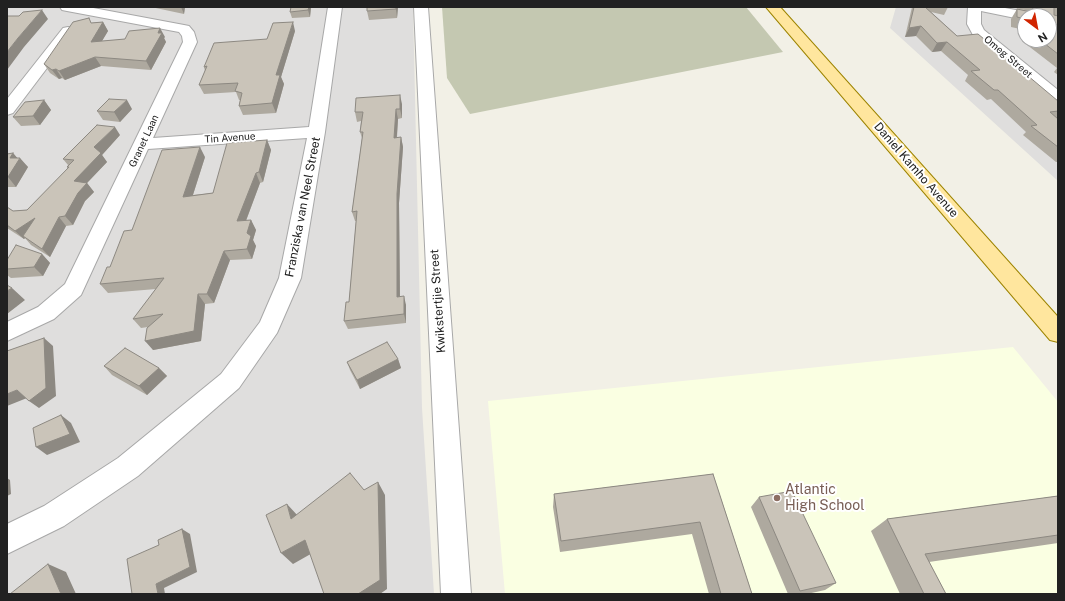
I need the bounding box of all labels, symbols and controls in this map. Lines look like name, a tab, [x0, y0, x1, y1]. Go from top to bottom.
north arrow	[1017, 8, 1057, 48]
text: N	[1036, 30, 1050, 45]
street label: Omeg Street	[981, 33, 1035, 81]
street label: Granet Laan	[127, 113, 161, 169]
street label: Daniel Kamho Avenue	[871, 120, 961, 220]
street label: Tin Avenue	[204, 130, 256, 146]
street label: Franziska van Neel Street	[282, 136, 324, 278]
street label: Kwikstertjie Street	[427, 249, 449, 353]
place label: Atlantic High School	[785, 482, 864, 514]
marker: Atlantic High School	[772, 493, 782, 503]

